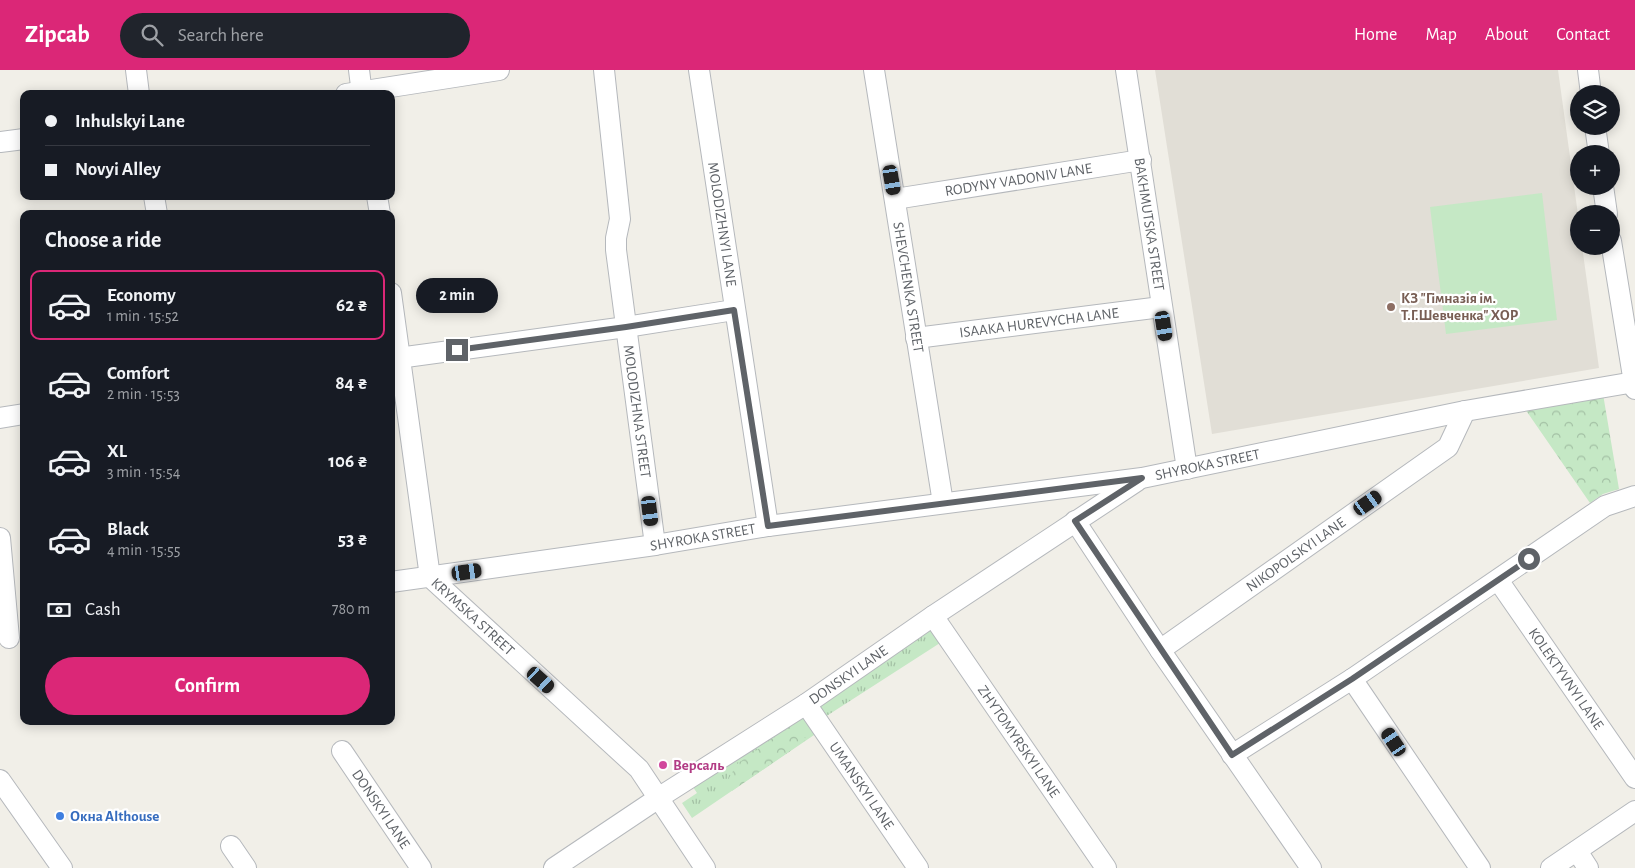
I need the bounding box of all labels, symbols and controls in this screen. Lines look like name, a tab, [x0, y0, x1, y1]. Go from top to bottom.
search box	[120, 13, 470, 58]
icon: search	[138, 21, 166, 49]
text: Zipcab	[25, 23, 90, 47]
text: Search here	[178, 26, 264, 45]
text: Home	[1354, 26, 1397, 44]
text: Map	[1425, 26, 1457, 44]
text: About	[1485, 26, 1528, 44]
text: Contact	[1556, 26, 1610, 44]
map controls	[1570, 85, 1620, 255]
button: layers	[1570, 85, 1620, 135]
text: Inhulskyi Lane	[75, 112, 185, 131]
button: +	[1570, 145, 1620, 195]
street label: BAKHMUTSKA STREET	[1132, 157, 1167, 292]
text: Novyi Alley	[75, 160, 161, 179]
street label: MOLODIZHNYI LANE	[705, 161, 739, 288]
street label: RODYNY VADONIV LANE	[944, 161, 1093, 199]
car	[882, 164, 901, 196]
button: −	[1570, 205, 1620, 255]
street label: SHEVCHENKA STREET	[890, 221, 926, 354]
text: Choose a ride	[45, 229, 161, 251]
callout: 2 min	[416, 278, 498, 312]
icon: car	[47, 283, 92, 328]
text: Economy	[107, 286, 176, 305]
text: 2 min	[439, 287, 475, 303]
place label: КЗ "Гімназія ім. Т.Г.Шевченка" ХОР	[1401, 291, 1519, 323]
text: 62 ₴	[336, 296, 368, 315]
marker: КЗ "Гімназія ім. Т.Г.Шевченка" ХОР	[1385, 301, 1397, 313]
street label: ISAAKA HUREVYCHA LANE	[958, 305, 1120, 340]
text: 1 min · 15:52	[107, 308, 179, 324]
car	[1154, 310, 1173, 342]
route end	[446, 339, 468, 361]
street label: MOLODIZHNA STREET	[621, 344, 653, 480]
icon: car	[47, 361, 92, 406]
text: Comfort	[107, 364, 169, 383]
text: 84 ₴	[335, 374, 368, 393]
text: 2 min · 15:53	[107, 386, 180, 402]
icon: car	[47, 439, 92, 484]
text: XL	[107, 442, 127, 461]
street label: SHYROKA STREET	[1154, 447, 1262, 483]
text: 106 ₴	[328, 452, 368, 471]
text: 3 min · 15:54	[107, 464, 180, 480]
car	[1351, 488, 1384, 518]
car	[640, 495, 659, 527]
street label: NIKOPOLSKYI LANE	[1244, 515, 1348, 595]
icon: car	[47, 517, 92, 562]
text: Black	[107, 520, 149, 539]
street label: SHYROKA STREET	[649, 521, 757, 554]
text: 53 ₴	[338, 530, 368, 549]
text: 4 min · 15:55	[107, 542, 180, 558]
route start	[1518, 548, 1540, 570]
car	[451, 562, 482, 582]
street label: KRYMSKA STREET	[428, 575, 517, 659]
icon: cash	[45, 596, 73, 624]
text: Cash	[85, 600, 121, 619]
text: 780 m	[332, 601, 370, 617]
street label: KOLEKTYVNYI LANE	[1526, 625, 1606, 732]
street label: DONSKYI LANE	[807, 643, 890, 707]
button: Confirm	[45, 657, 370, 715]
car	[524, 664, 557, 696]
street label: ZHYTOMYRSKYI LANE	[975, 683, 1062, 801]
car	[1379, 725, 1408, 759]
street label: UMANSKYI LANE	[826, 740, 896, 833]
place label: Версаль	[673, 758, 724, 773]
marker: Версаль	[657, 759, 669, 771]
street label: DONSKYI LANE	[349, 767, 413, 851]
place label: Окна Althouse	[70, 809, 159, 824]
marker: Окна Althouse	[54, 810, 66, 822]

